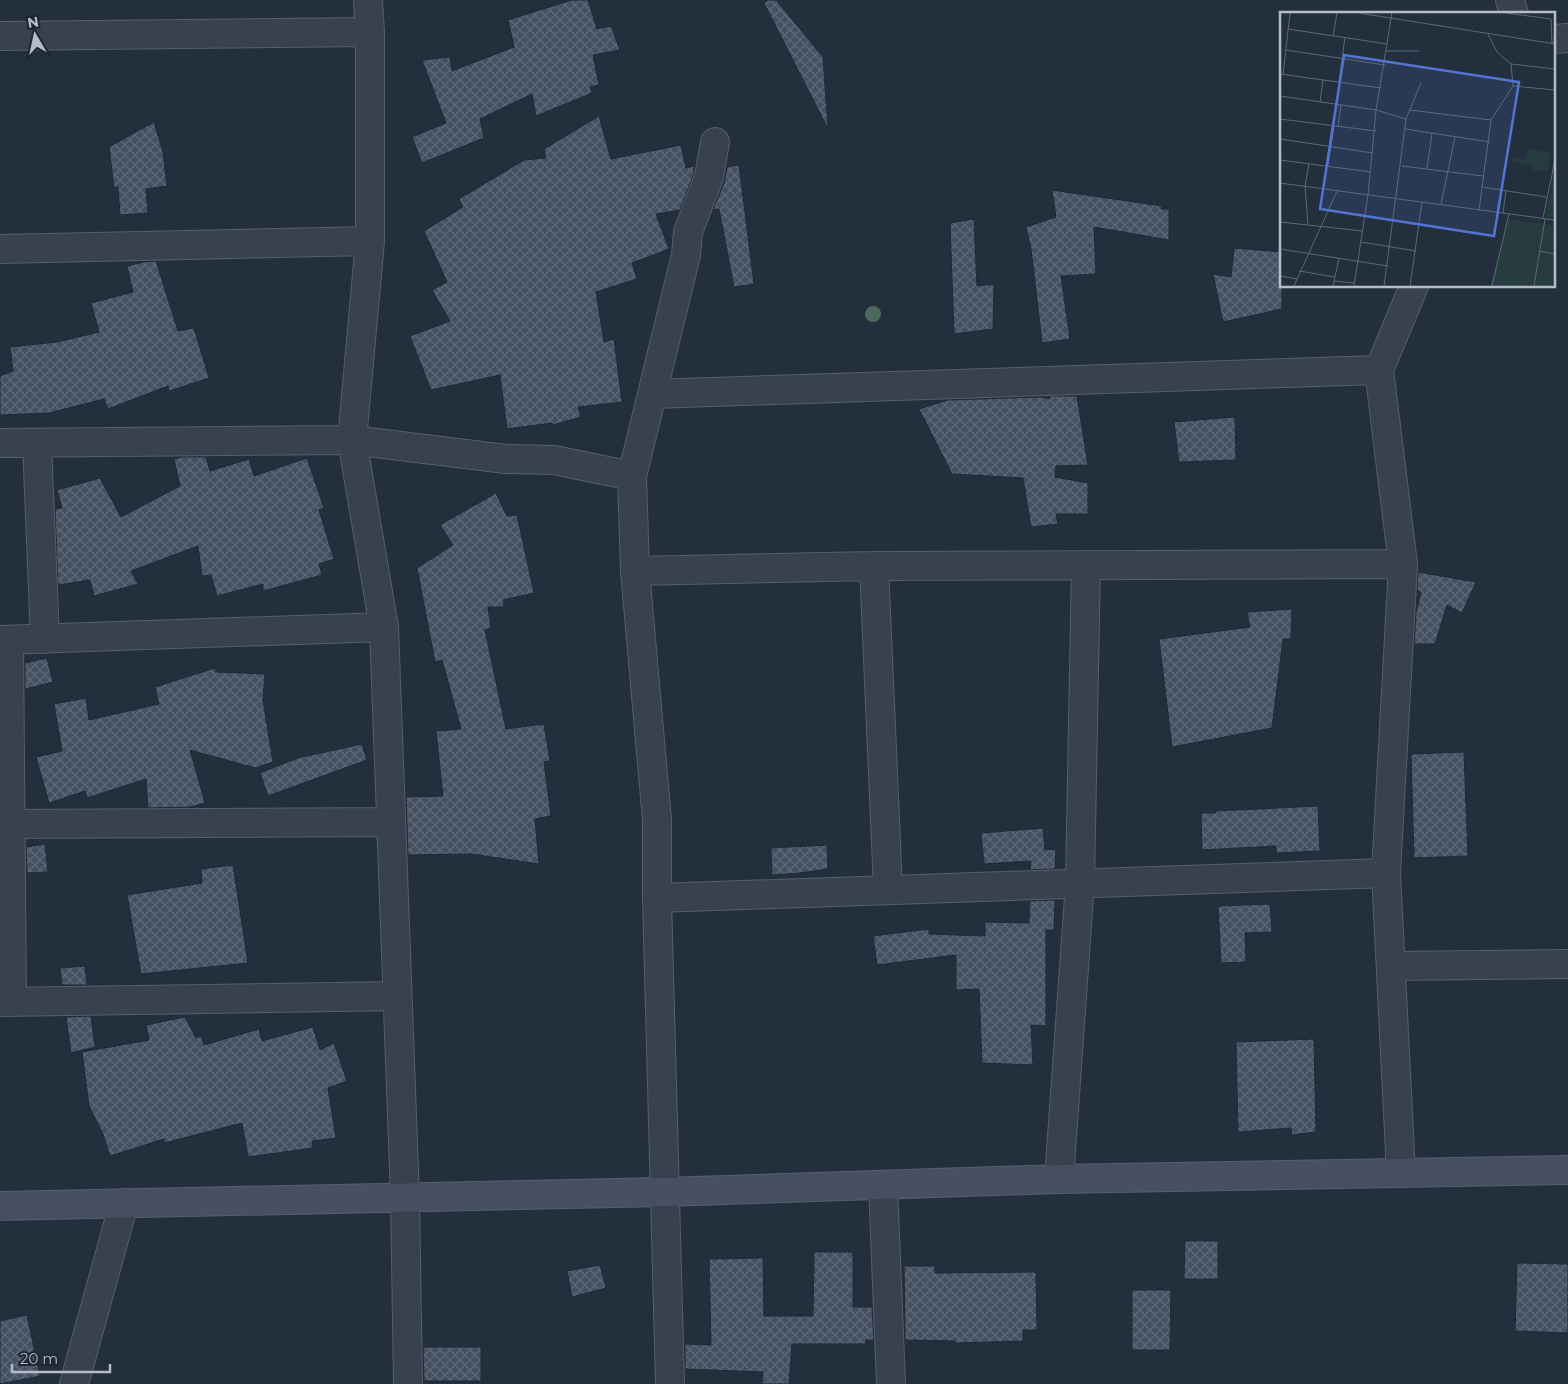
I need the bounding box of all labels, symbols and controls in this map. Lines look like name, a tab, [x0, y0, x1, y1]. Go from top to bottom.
north arrow	[10, 10, 60, 60]
text: N	[26, 12, 40, 32]
inset map	[1280, 12, 1556, 288]
scale bar	[12, 1342, 110, 1374]
text: 20 m	[20, 1349, 58, 1368]

